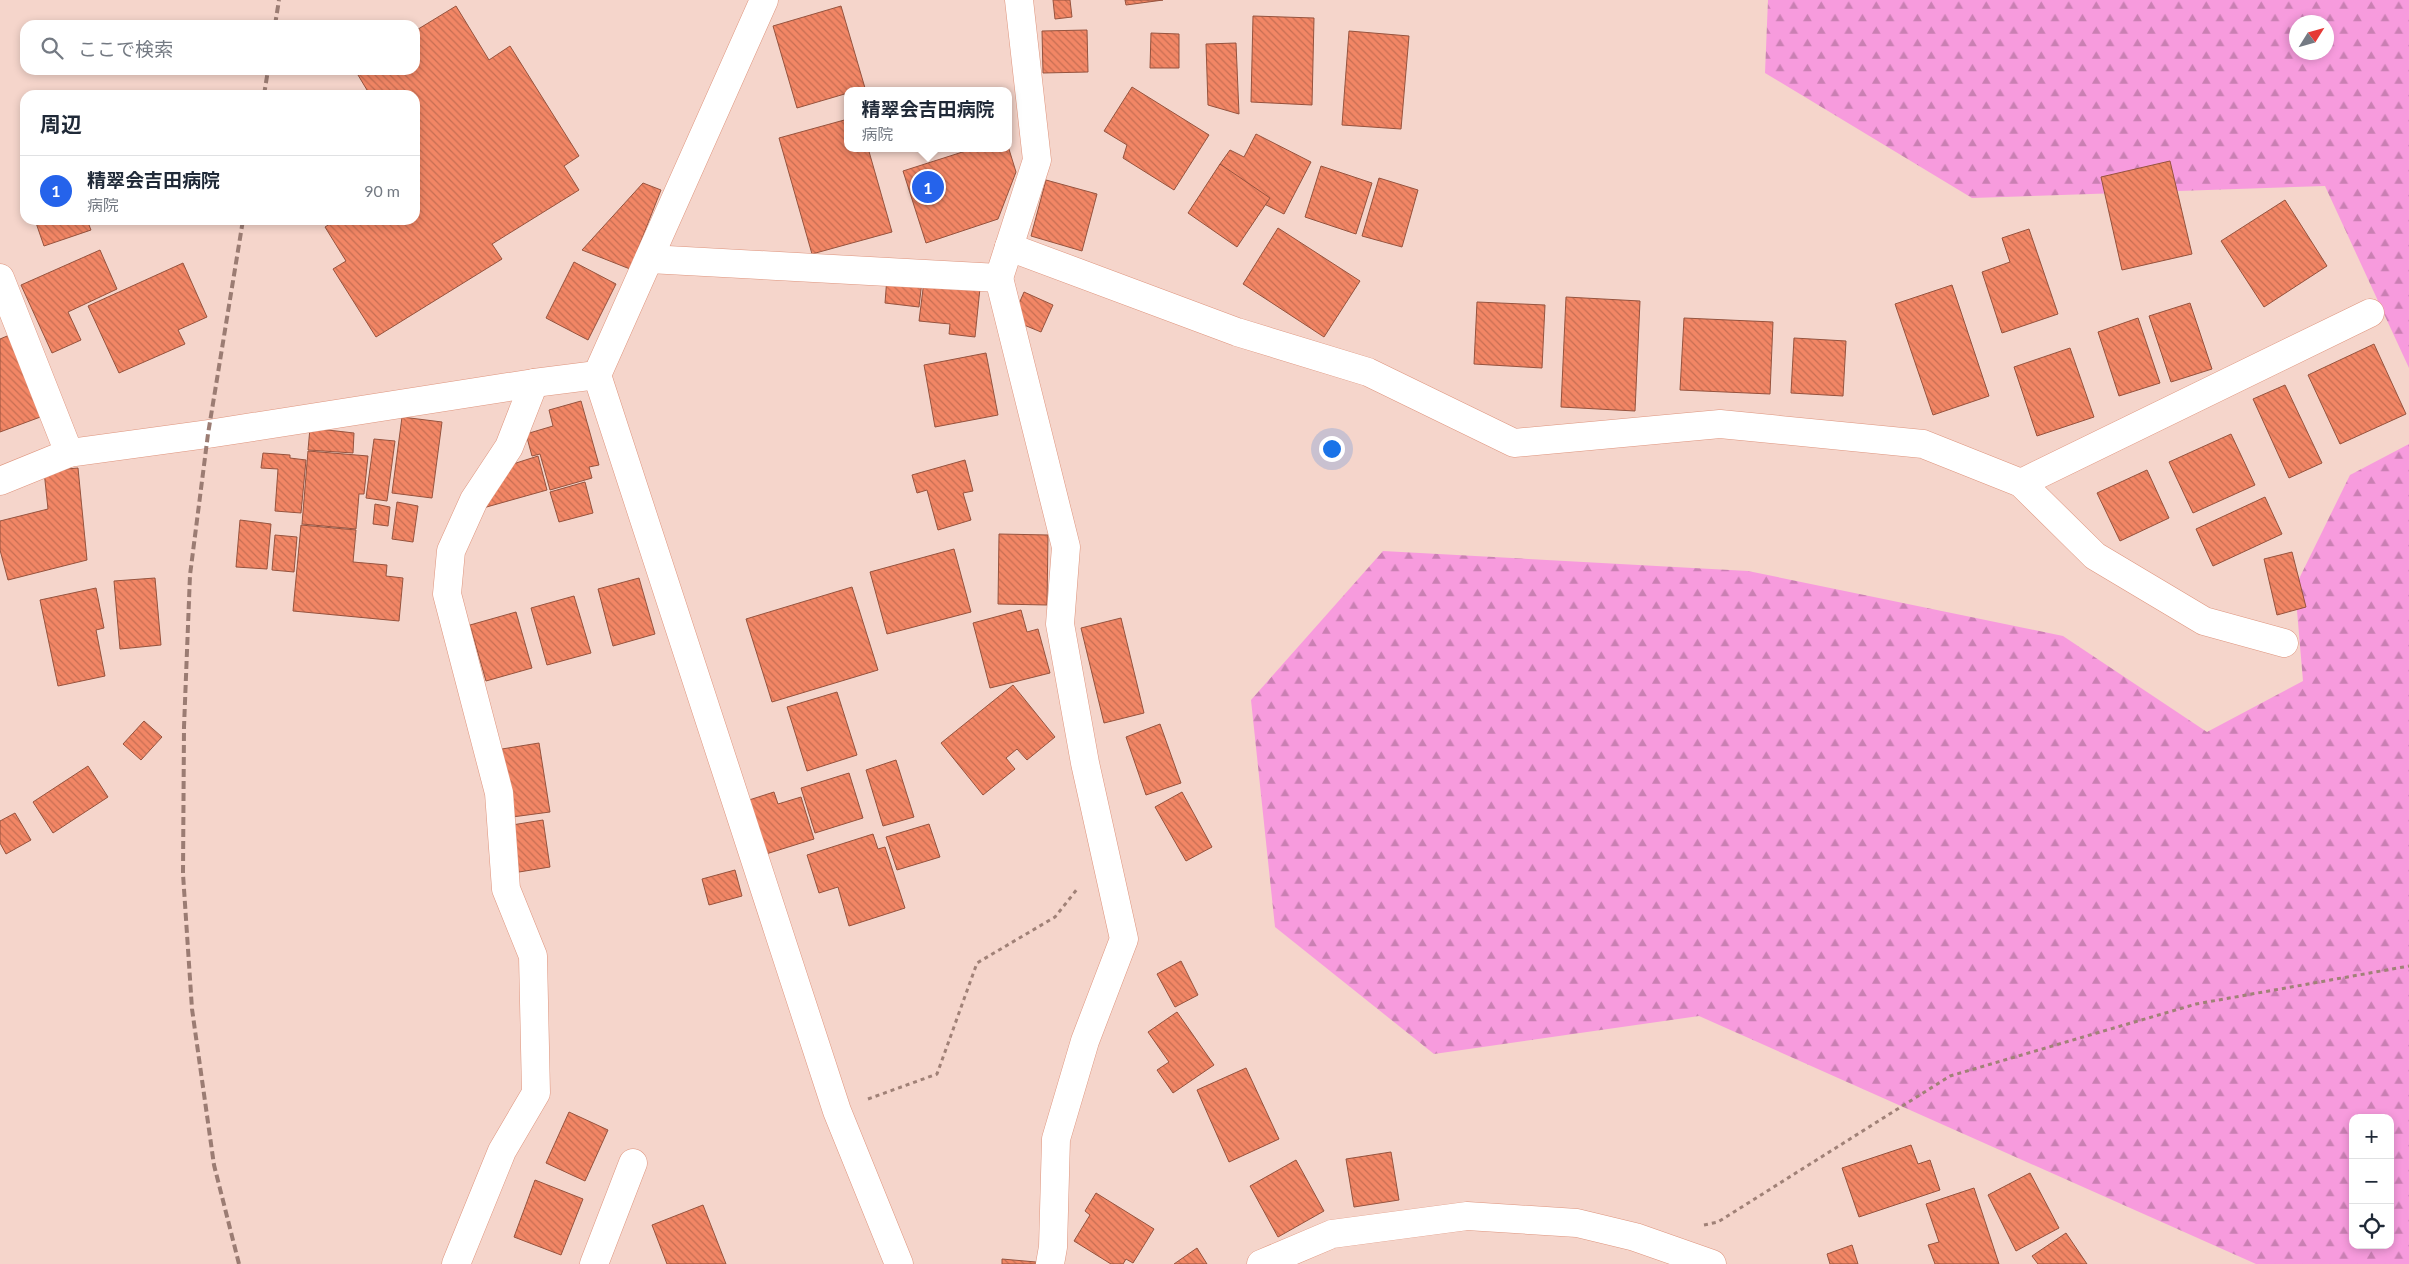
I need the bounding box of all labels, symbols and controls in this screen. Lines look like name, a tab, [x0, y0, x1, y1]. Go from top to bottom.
north arrow	[2289, 15, 2334, 60]
search box	[20, 20, 420, 75]
icon: search	[38, 34, 66, 62]
text: ここで検索	[78, 37, 173, 60]
popup	[844, 87, 1012, 152]
text: 精翠会吉田病院	[861, 97, 995, 120]
text: 周辺	[40, 111, 82, 136]
text: 病院	[861, 124, 894, 143]
text: 精翠会吉田病院	[87, 168, 220, 191]
pin: 1	[912, 168, 944, 206]
text: 1	[51, 181, 61, 200]
text: 90 m	[364, 181, 400, 200]
text: 病院	[87, 195, 119, 214]
your location	[1319, 436, 1345, 462]
map controls	[2349, 1114, 2394, 1249]
button: +	[2349, 1114, 2394, 1159]
button: −	[2349, 1159, 2394, 1204]
button: locate	[2349, 1204, 2394, 1249]

